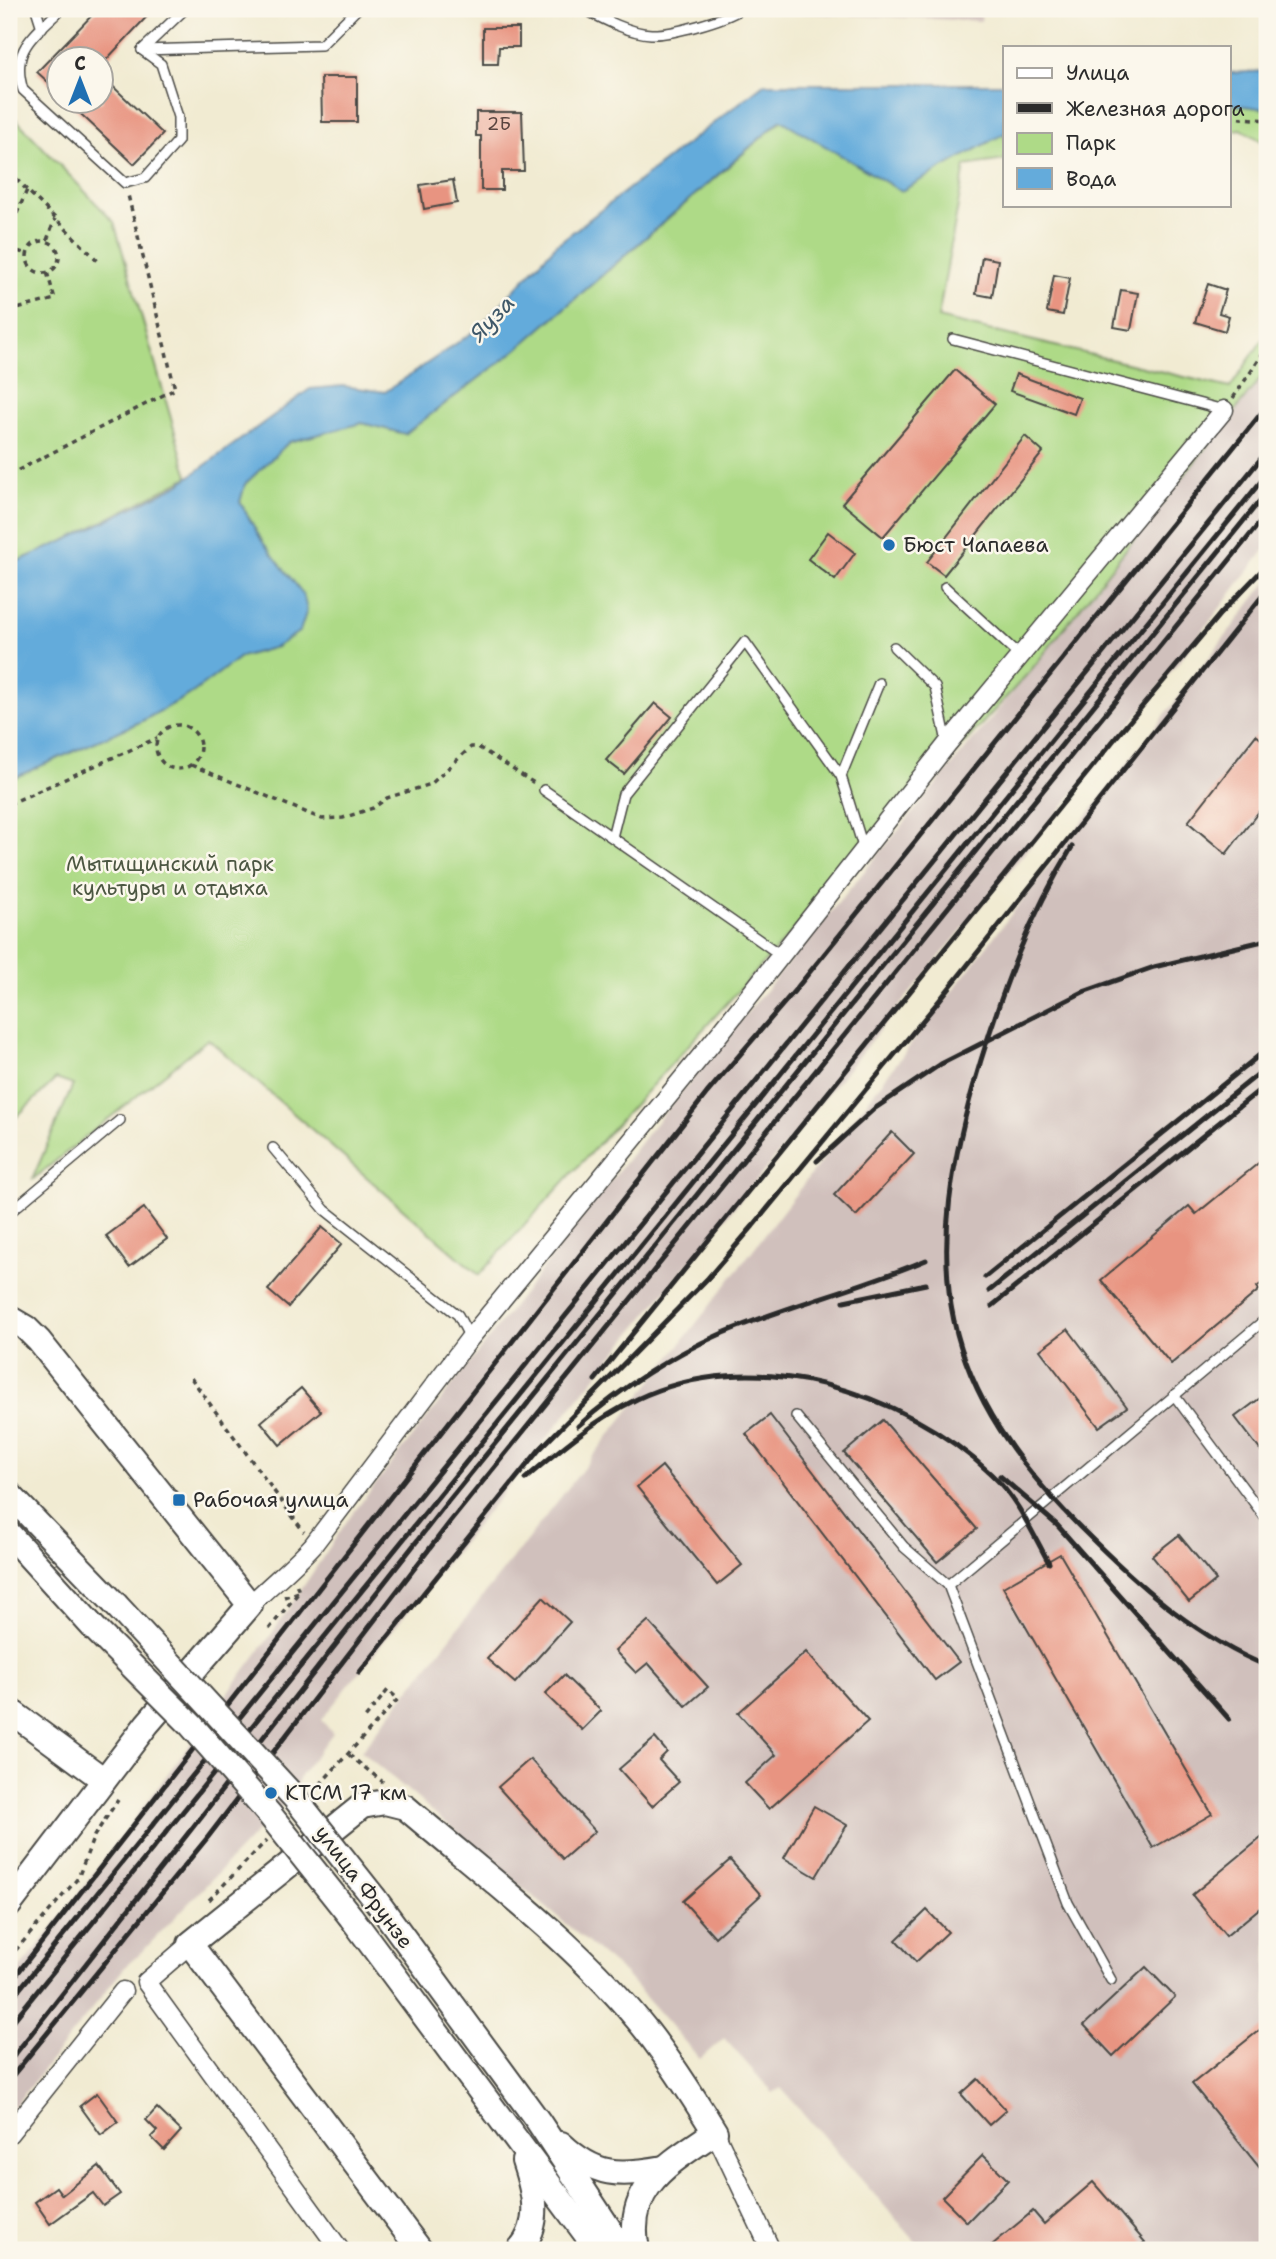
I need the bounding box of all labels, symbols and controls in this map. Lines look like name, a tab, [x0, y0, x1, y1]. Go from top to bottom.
north arrow	[46, 46, 116, 116]
legend	[1003, 46, 1230, 206]
text: С	[74, 51, 86, 76]
text: Улица	[1066, 59, 1129, 87]
text: Железная дорога	[1066, 95, 1245, 123]
house number: 2Б	[487, 112, 511, 136]
text: Парк	[1066, 129, 1116, 157]
text: Вода	[1066, 165, 1116, 193]
water label: Яуза	[462, 288, 521, 348]
place label: Бюст Чапаева	[903, 531, 1049, 559]
marker: Бюст Чапаева	[881, 537, 897, 553]
park label: Мытищинский парк культуры и отдыха	[66, 850, 274, 902]
place label: Рабочая улица	[193, 1486, 349, 1514]
marker: Рабочая улица	[171, 1492, 187, 1508]
place label: КТСМ 17 км	[285, 1779, 407, 1807]
marker: КТСМ 17 км	[263, 1785, 279, 1801]
street label: улица Фрунзе	[308, 1820, 420, 1954]

